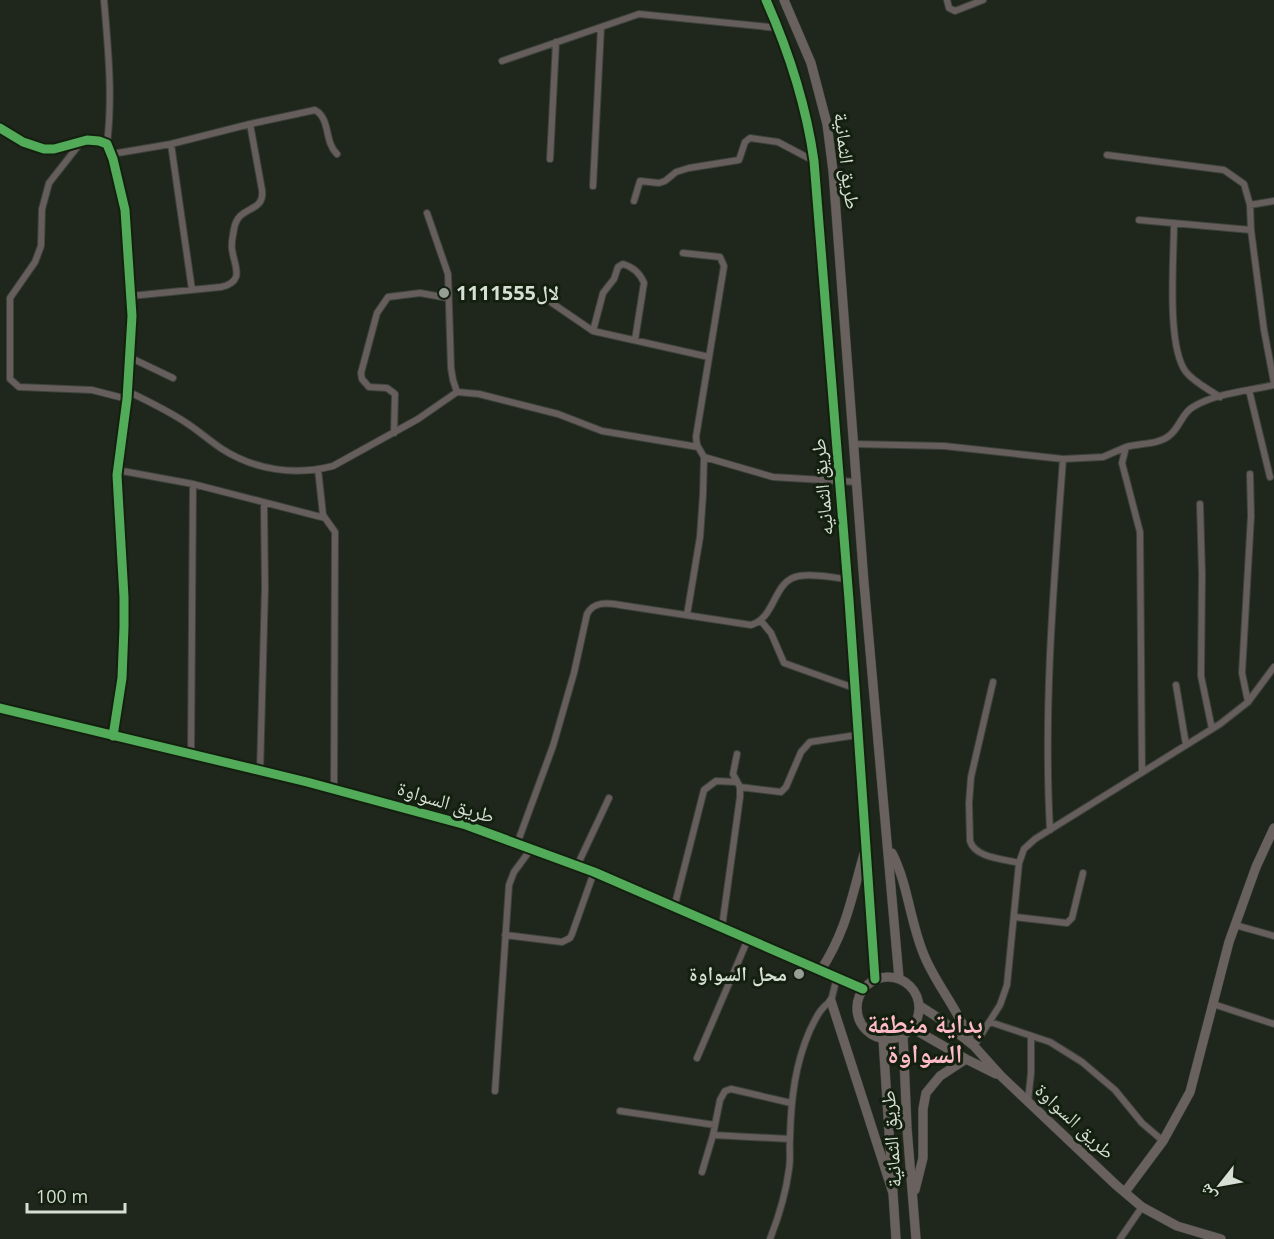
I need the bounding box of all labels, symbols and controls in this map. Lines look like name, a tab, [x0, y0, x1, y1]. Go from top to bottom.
street label: طريق الثمانية	[828, 111, 867, 211]
place label: 1111555لال	[456, 279, 559, 306]
marker: 1111555لال	[437, 286, 451, 300]
street label: طريق الثمانيه	[804, 437, 839, 537]
street label: طريق السواوة	[394, 774, 498, 829]
place label: محل السواوة	[689, 960, 787, 987]
marker: محل السواوة	[792, 967, 806, 981]
district label: بداية منطقة السواوة	[867, 1005, 983, 1071]
street label: طريق السواوة	[1030, 1077, 1121, 1165]
street label: طريق الثمانية	[874, 1089, 907, 1189]
north arrow	[1190, 1155, 1250, 1215]
scale bar	[27, 1176, 124, 1214]
text: ش	[1193, 1180, 1221, 1206]
text: 100 m	[36, 1184, 88, 1208]

